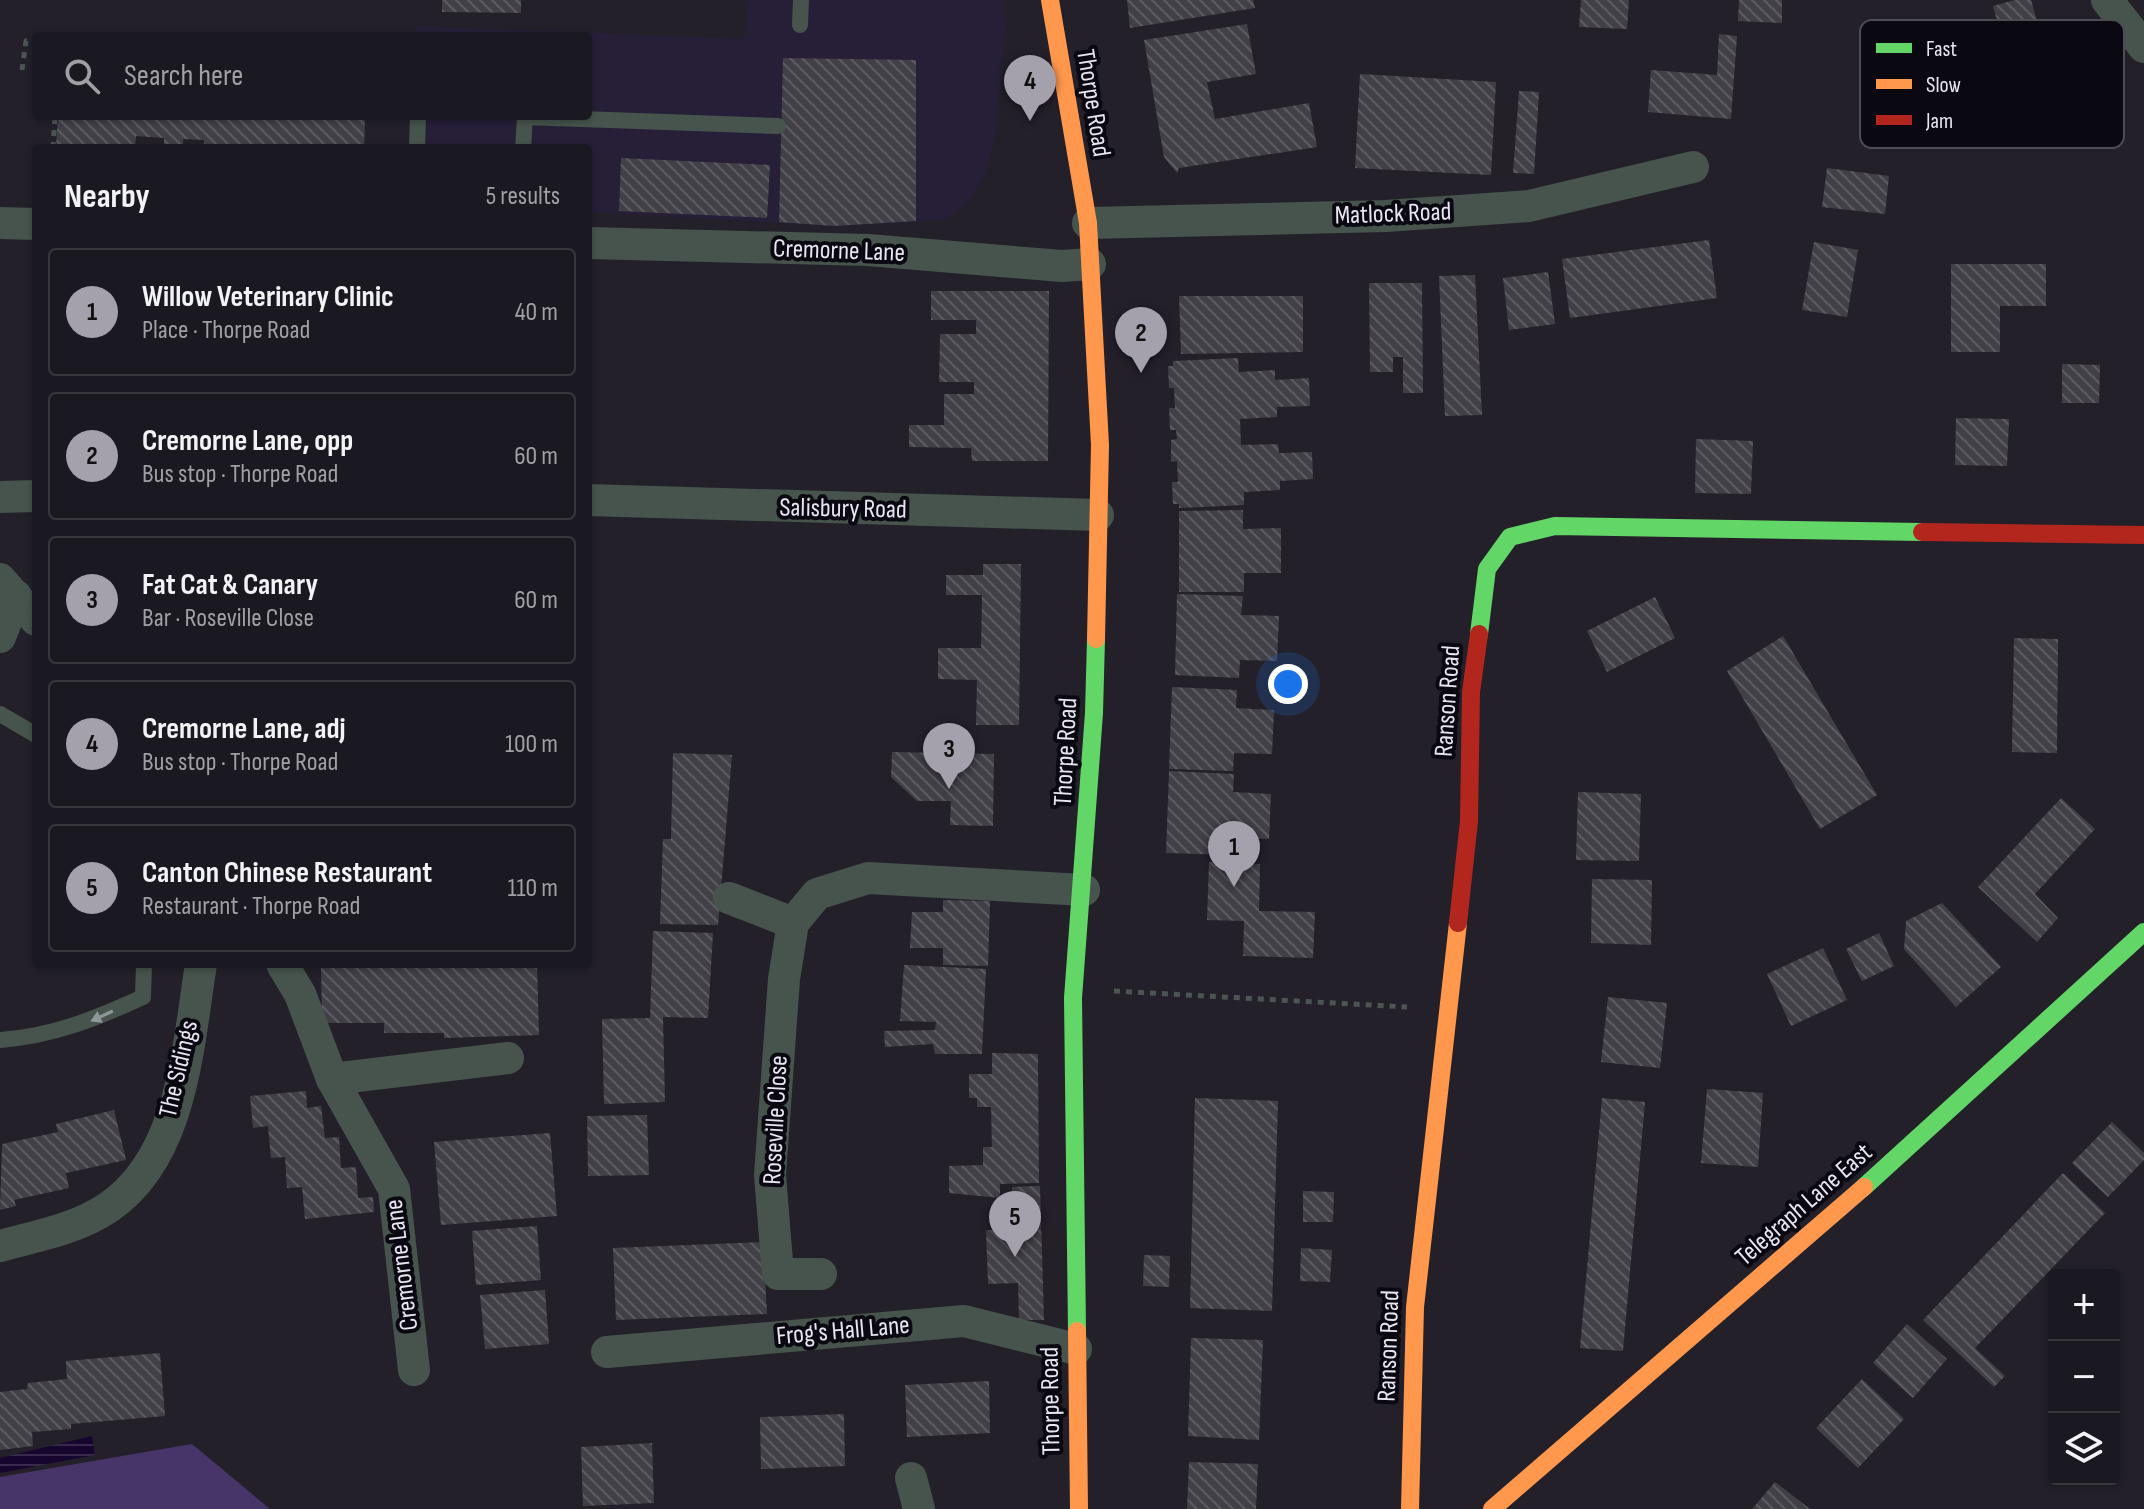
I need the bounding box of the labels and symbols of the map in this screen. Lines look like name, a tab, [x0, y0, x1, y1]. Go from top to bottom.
legend	[1860, 20, 2124, 148]
text: Fast	[1926, 36, 1957, 63]
street label: Thorpe Road	[1069, 47, 1117, 159]
pin: 4	[1004, 55, 1056, 121]
text: Slow	[1926, 72, 1961, 99]
text: Jam	[1925, 108, 1953, 135]
street label: Matlock Road	[1334, 196, 1452, 232]
street label: Cremorne Lane	[773, 233, 905, 269]
pin: 2	[1115, 307, 1167, 373]
street label: Salisbury Road	[779, 492, 907, 526]
street label: Ranson Road	[1429, 644, 1467, 758]
your location	[1268, 664, 1308, 704]
street label: Thorpe Road	[1048, 697, 1084, 807]
pin: 3	[923, 723, 975, 789]
pin: 1	[1208, 821, 1260, 887]
one-way arrow	[91, 1009, 114, 1023]
street label: The Sidings	[153, 1018, 205, 1120]
street label: Roseville Close	[757, 1055, 795, 1185]
street label: Telegraph Lane East	[1729, 1137, 1879, 1273]
pin: 5	[989, 1191, 1041, 1257]
street label: Cremorne Lane	[379, 1198, 425, 1332]
street label: Ranson Road	[1372, 1290, 1406, 1402]
street label: Frog's Hall Lane	[775, 1310, 911, 1352]
street label: Thorpe Road	[1035, 1347, 1067, 1455]

